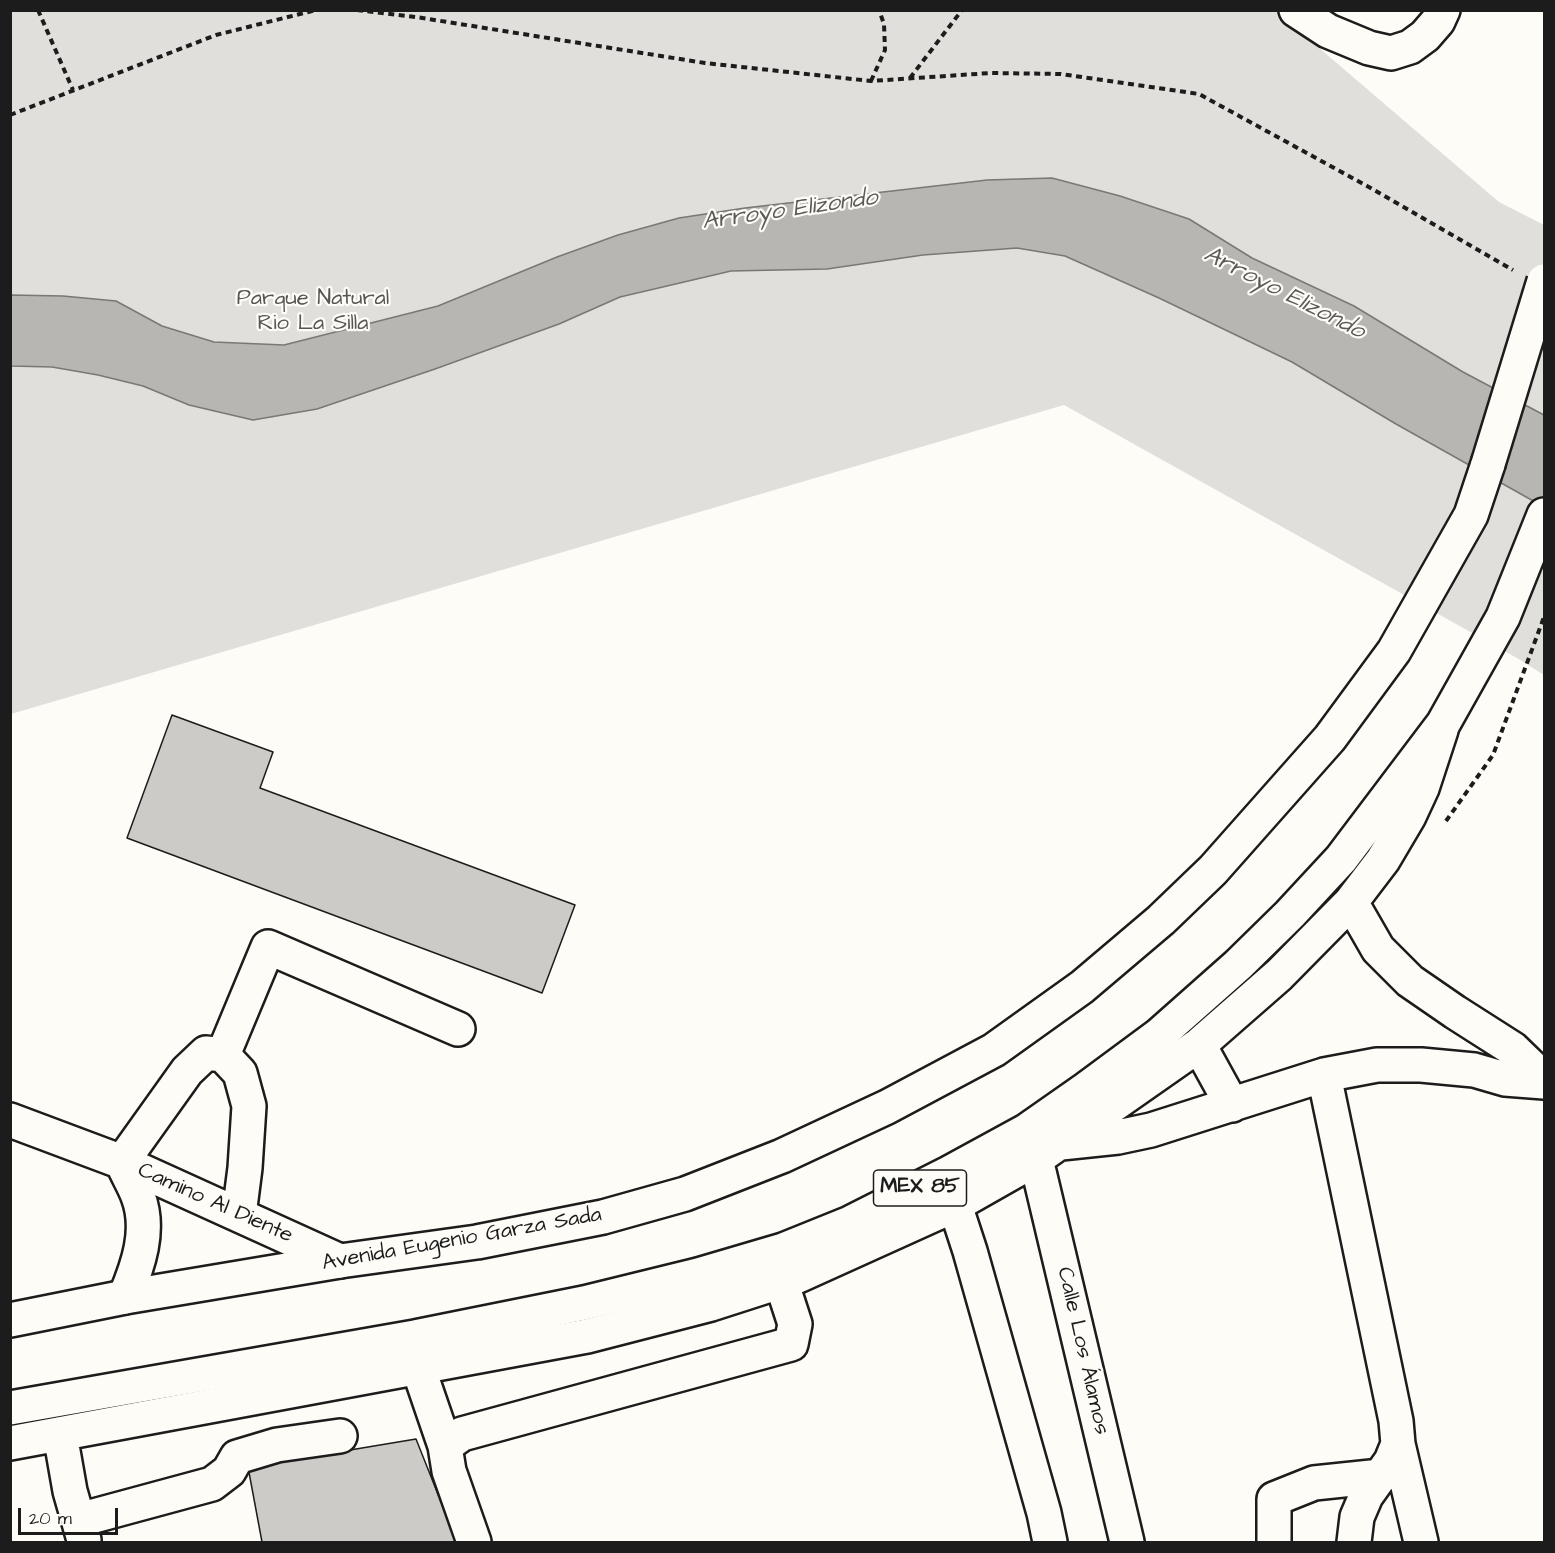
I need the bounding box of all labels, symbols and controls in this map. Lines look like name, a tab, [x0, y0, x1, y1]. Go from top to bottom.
water label: Arroyo Elizondo	[701, 184, 879, 238]
water label: Arroyo Elizondo	[1199, 241, 1369, 347]
park label: Parque Natural Rio La Silla	[237, 286, 389, 338]
street label: Camino Al Diente	[133, 1158, 297, 1250]
road number: MEX 85	[874, 1170, 966, 1206]
street label: Avenida Eugenio Garza Sada	[320, 1202, 604, 1278]
street label: Calle Los Álamos	[1050, 1265, 1114, 1437]
scale bar	[21, 1496, 122, 1534]
text: 20 m	[29, 1506, 72, 1531]

